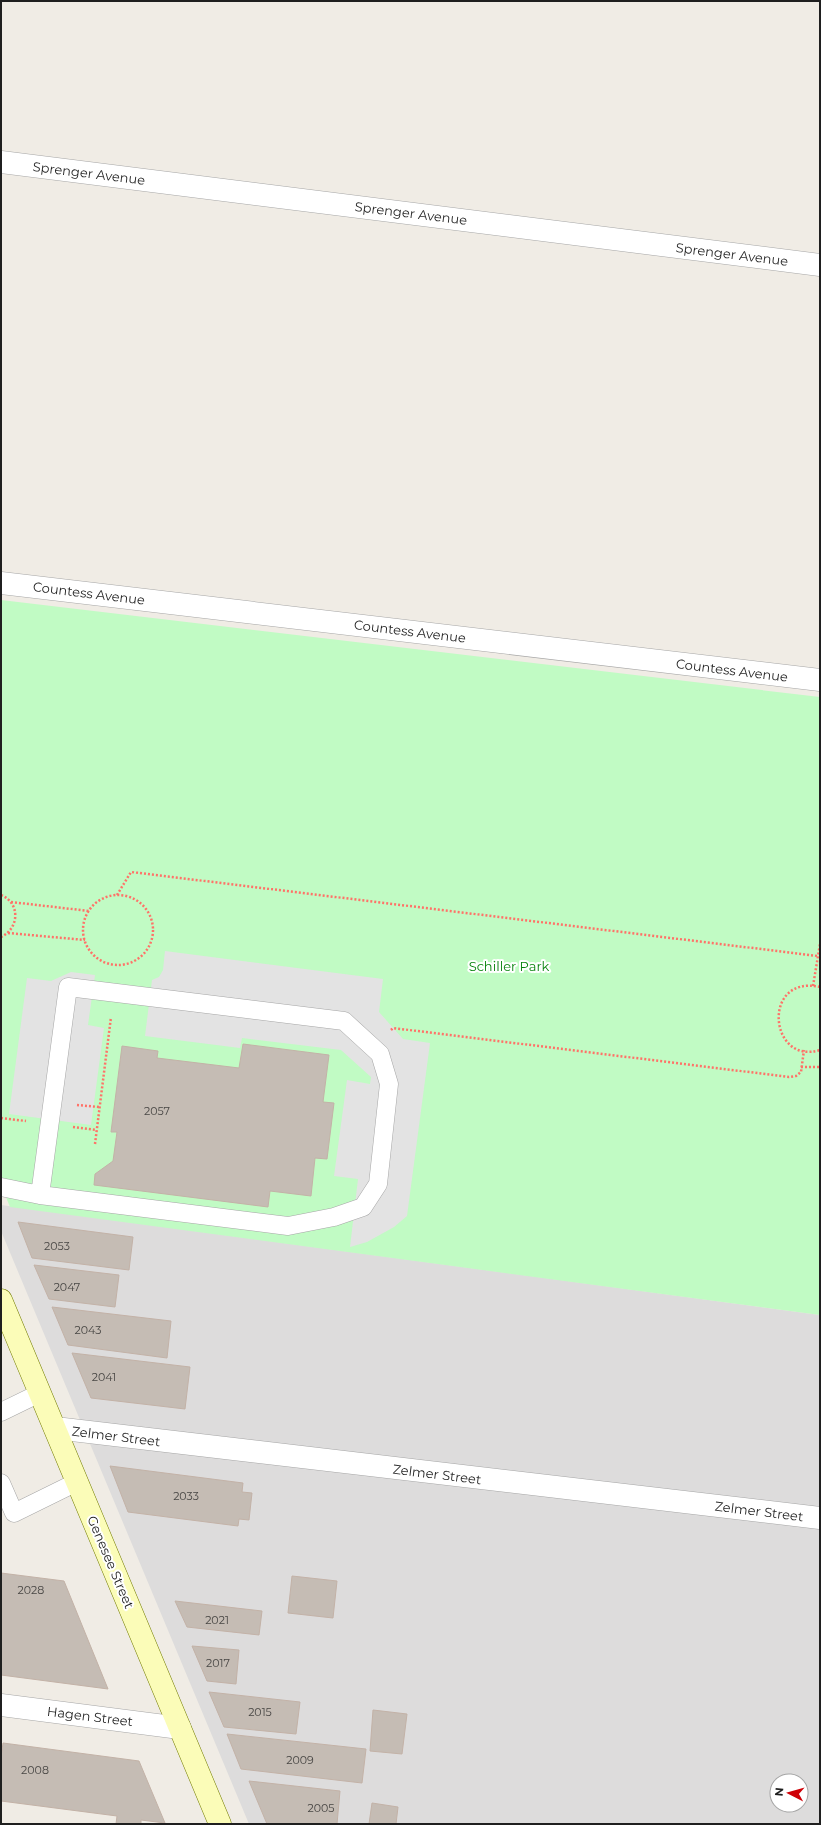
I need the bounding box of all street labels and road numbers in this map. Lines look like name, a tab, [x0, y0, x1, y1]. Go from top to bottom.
street label: Sprenger Avenue	[32, 158, 146, 188]
street label: Sprenger Avenue	[354, 198, 468, 228]
street label: Sprenger Avenue	[675, 239, 789, 269]
street label: Countess Avenue	[32, 578, 146, 608]
street label: Countess Avenue	[353, 616, 467, 646]
street label: Countess Avenue	[675, 655, 789, 685]
street label: Zelmer Street	[71, 1423, 161, 1449]
street label: Zelmer Street	[392, 1461, 482, 1487]
street label: Zelmer Street	[714, 1498, 804, 1524]
street label: Genesee Street	[84, 1513, 138, 1611]
street label: Hagen Street	[46, 1703, 134, 1729]

